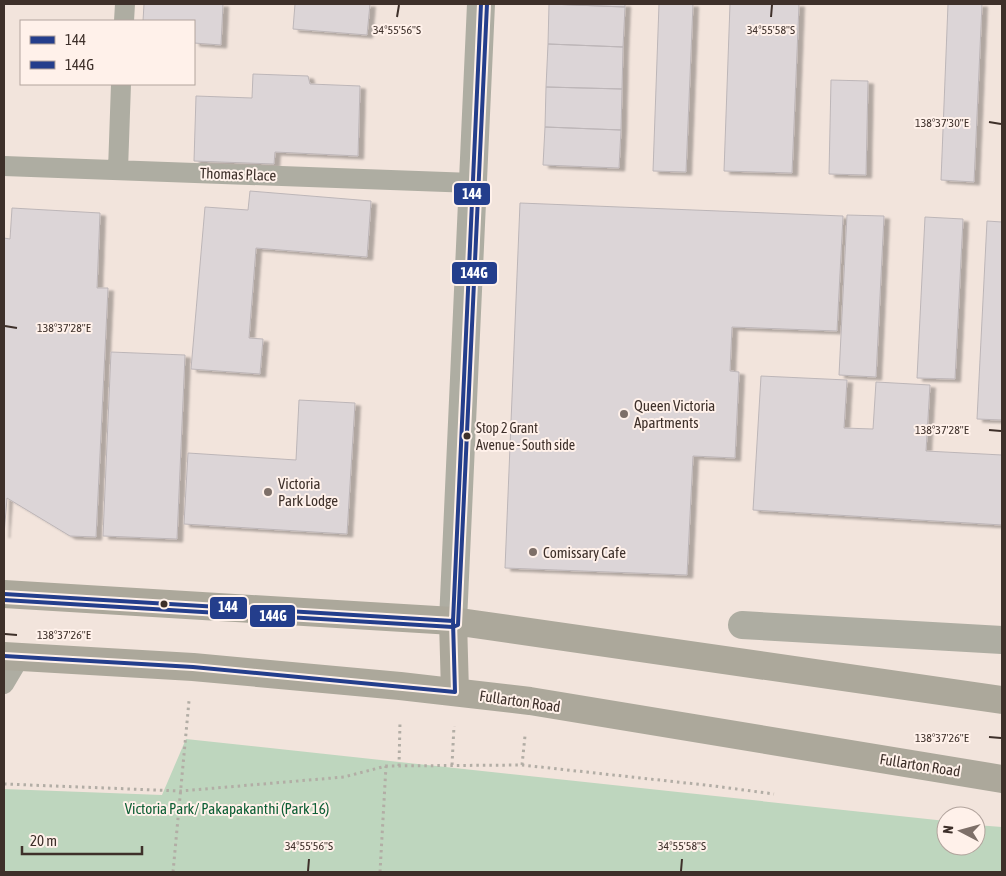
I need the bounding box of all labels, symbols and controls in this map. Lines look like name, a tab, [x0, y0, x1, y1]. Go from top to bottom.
legend	[20, 20, 195, 85]
text: 34°55'56"S	[373, 23, 421, 37]
text: 34°55'58"S	[747, 23, 795, 37]
text: 144	[65, 31, 86, 48]
text: 144G	[65, 56, 94, 73]
text: 138°37'30"E	[915, 116, 969, 130]
street label: Thomas Place	[200, 164, 277, 184]
line badge: 144	[453, 182, 491, 206]
text: 144	[462, 186, 482, 202]
line badge: 144G	[451, 261, 498, 285]
text: 144G	[460, 265, 488, 281]
text: 138°37'28"E	[37, 321, 91, 335]
place label: Queen Victoria Apartments	[634, 397, 715, 431]
marker: Queen Victoria Apartments	[618, 408, 630, 420]
place label: Stop 2 Grant Avenue - South side	[476, 420, 575, 453]
text: 138°37'28"E	[915, 423, 969, 437]
marker: Stop 2 Grant Avenue - South side	[462, 431, 472, 441]
place label: Victoria Park Lodge	[278, 475, 338, 509]
marker: Victoria Park Lodge	[262, 486, 274, 498]
place label: Comissary Cafe	[543, 544, 626, 561]
marker: Comissary Cafe	[527, 546, 539, 558]
line badge: 144	[209, 596, 248, 620]
unlabelled marker	[159, 599, 169, 609]
text: 144	[218, 599, 238, 615]
line badge: 144G	[249, 604, 296, 628]
text: 144G	[259, 608, 287, 624]
text: 138°37'26"E	[37, 628, 91, 642]
street label: Fullarton Road	[478, 687, 562, 715]
text: 138°37'26"E	[915, 731, 969, 745]
street label: Fullarton Road	[878, 750, 962, 780]
park label: Victoria Park/ Pakapakanthi (Park 16)	[125, 800, 329, 817]
north arrow	[936, 806, 986, 856]
scale bar	[22, 824, 142, 856]
text: N	[940, 825, 956, 835]
text: 20 m	[30, 832, 57, 849]
text: 34°55'56"S	[285, 839, 333, 853]
text: 34°55'58"S	[658, 839, 706, 853]

